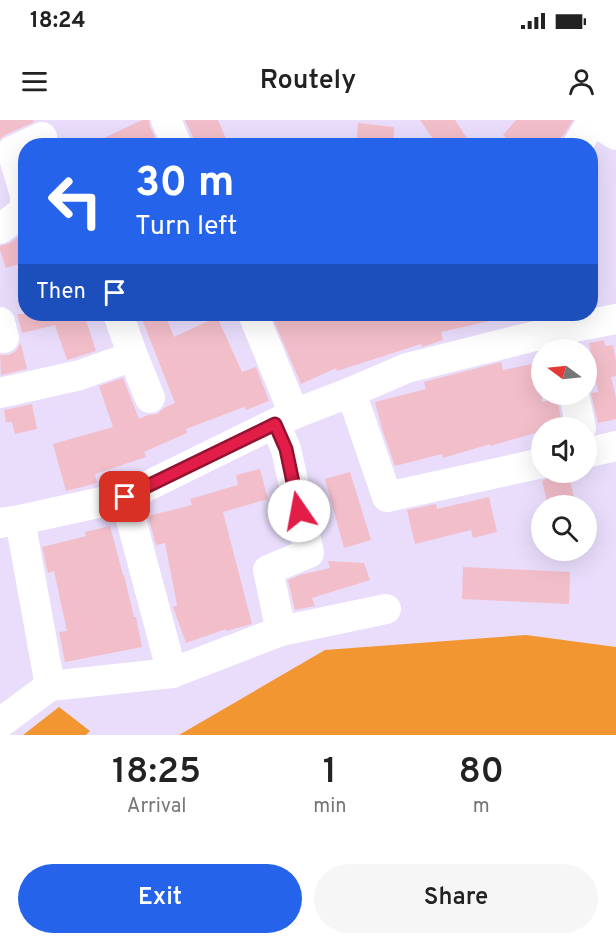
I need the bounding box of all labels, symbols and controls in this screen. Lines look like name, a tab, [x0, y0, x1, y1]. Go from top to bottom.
text: 18:24	[30, 8, 86, 35]
text: Routely	[260, 64, 356, 98]
icon: menu	[18, 65, 51, 98]
icon: person	[565, 65, 598, 98]
text: 30 m	[135, 158, 234, 211]
icon: left	[36, 162, 114, 240]
text: Turn left	[135, 210, 237, 244]
icon: arrive	[98, 276, 131, 309]
text: Then	[36, 279, 86, 306]
north arrow	[531, 339, 597, 405]
map controls	[531, 339, 597, 561]
button: sound	[531, 417, 597, 483]
pin	[99, 471, 150, 522]
position arrow	[267, 479, 331, 543]
icon: arrive	[108, 480, 141, 513]
button: search	[531, 495, 597, 561]
text: 18:25	[112, 750, 201, 796]
text: 1	[323, 750, 337, 796]
text: 80	[459, 750, 504, 796]
text: Arrival	[127, 794, 186, 820]
text: min	[313, 794, 347, 820]
text: m	[473, 794, 490, 820]
button: Exit	[18, 864, 302, 933]
button: Share	[314, 864, 598, 933]

